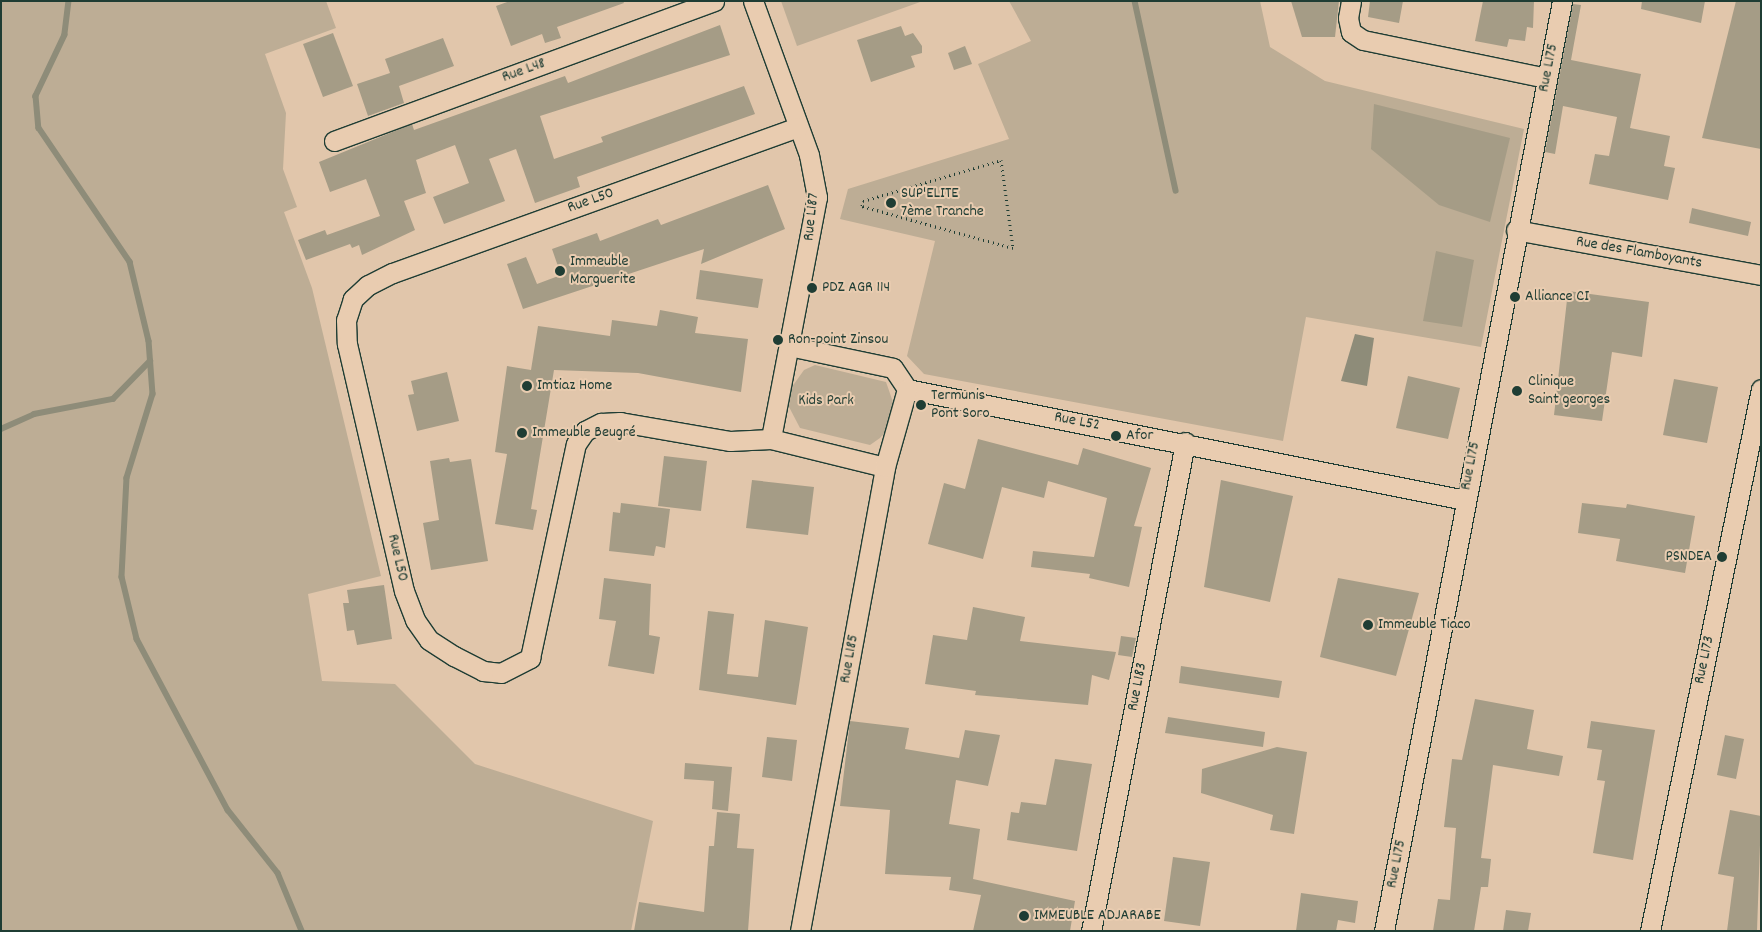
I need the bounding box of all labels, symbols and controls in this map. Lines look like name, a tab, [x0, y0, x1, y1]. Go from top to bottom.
street label: Rue L175	[1535, 42, 1563, 94]
street label: Rue L48	[500, 54, 548, 88]
street label: Rue L50	[565, 184, 617, 218]
place label: SUP'ELITE 7ème Tranche	[901, 184, 984, 222]
street label: Rue L187	[800, 192, 824, 242]
marker: SUP'ELITE 7ème Tranche	[885, 197, 897, 209]
street label: Rue des Flamboyants	[1574, 232, 1704, 274]
place label: Immeuble Marguerite	[570, 252, 636, 290]
marker: Immeuble Marguerite	[554, 265, 566, 277]
place label: PDZ AGR 114	[822, 278, 890, 298]
marker: PDZ AGR 114	[806, 282, 818, 294]
place label: Alliance CI	[1525, 287, 1589, 307]
marker: Alliance CI	[1509, 291, 1521, 303]
place label: Ron-point Zinsou	[788, 330, 888, 350]
marker: Ron-point Zinsou	[772, 334, 784, 346]
place label: Clinique Saint georges	[1528, 372, 1610, 410]
place label: Imtiaz Home	[537, 376, 612, 396]
marker: Imtiaz Home	[521, 380, 533, 392]
marker: Clinique Saint georges	[1510, 384, 1524, 398]
place label: Termunis Pont Soro	[931, 386, 990, 424]
park label: Kids Park	[798, 391, 854, 411]
marker: Termunis Pont Soro	[915, 399, 927, 411]
street label: Rue L52	[1052, 408, 1102, 436]
place label: Immeuble Beugré	[532, 423, 636, 443]
place label: Afor	[1126, 426, 1153, 446]
marker: Immeuble Beugré	[516, 427, 528, 439]
marker: Afor	[1110, 430, 1122, 442]
street label: Rue L175	[1457, 440, 1485, 492]
street label: Rue L50	[382, 532, 412, 584]
place label: PSNDEA	[1666, 547, 1712, 567]
marker: PSNDEA	[1716, 551, 1728, 563]
place label: Immeuble Tiaco	[1378, 615, 1471, 635]
marker: Immeuble Tiaco	[1362, 619, 1374, 631]
street label: Rue L185	[836, 633, 864, 685]
street label: Rue L173	[1691, 634, 1719, 686]
street label: Rue L183	[1124, 661, 1152, 713]
street label: Rue L175	[1383, 838, 1411, 890]
place label: IMMEUBLE ADJARABE	[1034, 906, 1161, 926]
marker: IMMEUBLE ADJARABE	[1018, 910, 1030, 922]

